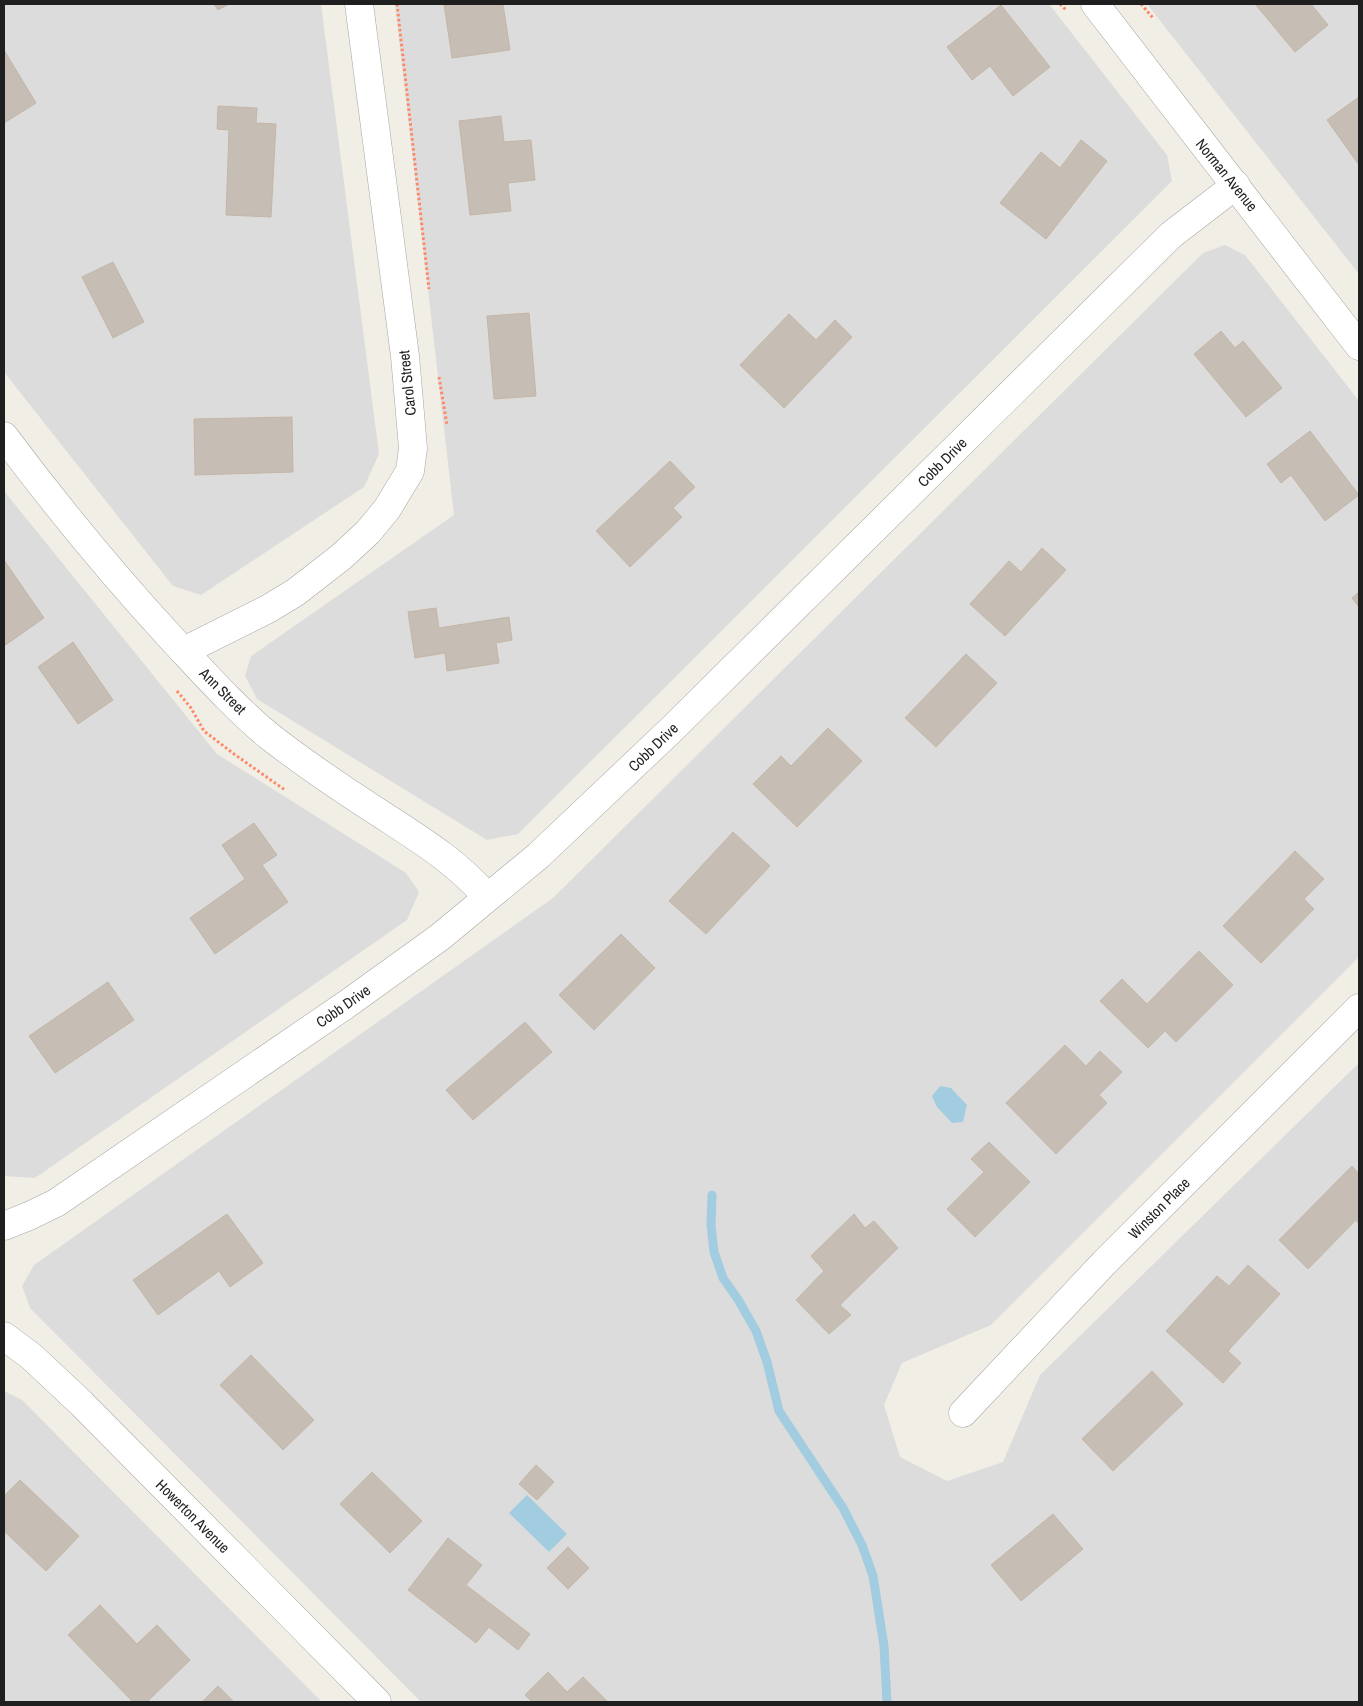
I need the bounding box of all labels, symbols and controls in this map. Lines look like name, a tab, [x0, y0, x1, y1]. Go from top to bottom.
street label: Norman Avenue	[1191, 134, 1263, 216]
street label: Carol Street	[393, 349, 421, 417]
street label: Cobb Drive	[913, 432, 972, 491]
street label: Ann Street	[194, 662, 251, 719]
street label: Cobb Drive	[623, 718, 683, 776]
street label: Cobb Drive	[311, 979, 375, 1032]
street label: Winston Place	[1124, 1172, 1195, 1243]
street label: Howerton Avenue	[151, 1474, 235, 1558]

